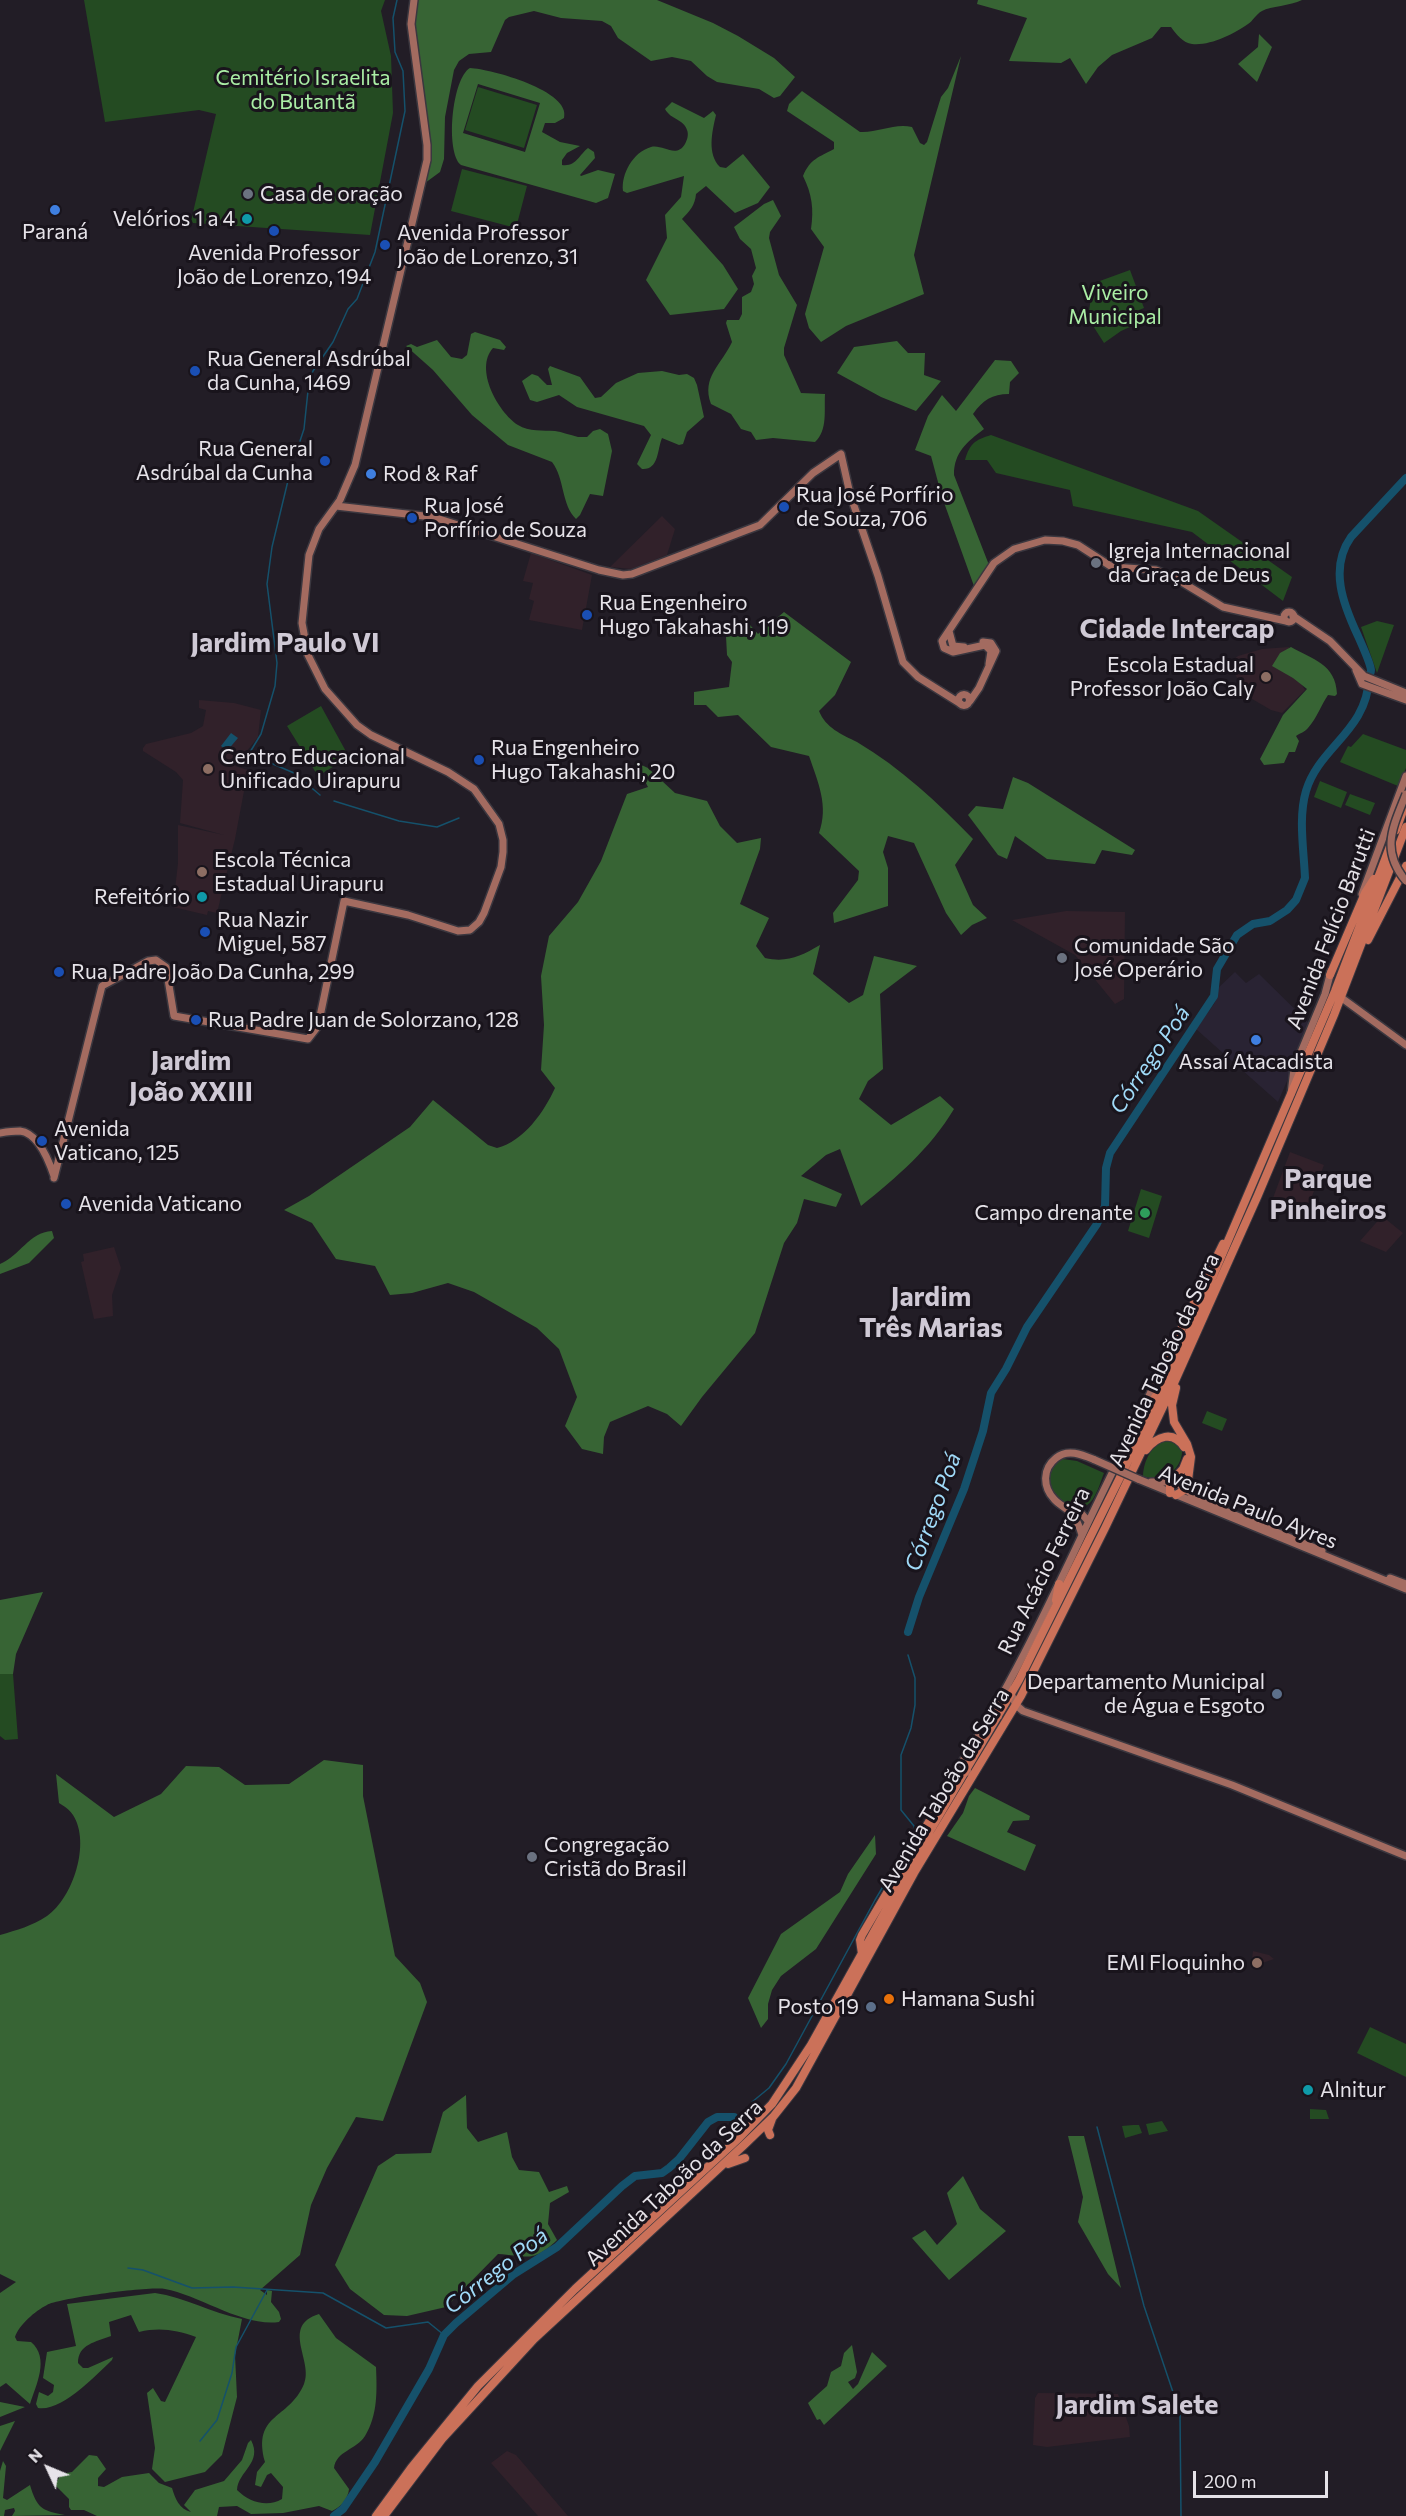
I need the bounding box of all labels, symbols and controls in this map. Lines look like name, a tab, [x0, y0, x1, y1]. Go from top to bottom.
park label: Cemitério Israelita do Butantã	[215, 65, 391, 115]
place label: Casa de oração	[260, 181, 403, 207]
marker: Casa de oração	[241, 187, 255, 201]
marker: Paraná	[48, 203, 62, 217]
place label: Velórios 1 a 4	[113, 206, 235, 232]
marker: Velórios 1 a 4	[240, 212, 254, 226]
place label: Paraná	[22, 219, 88, 245]
place label: Avenida Professor João de Lorenzo, 31	[397, 220, 578, 270]
marker: Avenida Professor João de Lorenzo, 194	[267, 224, 281, 238]
marker: Avenida Professor João de Lorenzo, 31	[378, 238, 392, 252]
place label: Avenida Professor João de Lorenzo, 194	[177, 240, 371, 290]
park label: Viveiro Municipal	[1068, 280, 1162, 330]
place label: Rua General Asdrúbal da Cunha, 1469	[207, 346, 411, 396]
marker: Rua General Asdrúbal da Cunha, 1469	[188, 364, 202, 378]
place label: Rua General Asdrúbal da Cunha	[136, 436, 313, 486]
marker: Rua General Asdrúbal da Cunha	[318, 454, 332, 468]
place label: Rod & Raf	[383, 461, 478, 487]
marker: Rod & Raf	[364, 467, 378, 481]
place label: Rua José Porfírio de Souza, 706	[796, 482, 954, 532]
place label: Rua José Porfírio de Souza	[424, 493, 587, 543]
marker: Rua José Porfírio de Souza, 706	[777, 500, 791, 514]
marker: Rua José Porfírio de Souza	[405, 511, 419, 525]
place label: Igreja Internacional da Graça de Deus	[1108, 538, 1290, 588]
marker: Igreja Internacional da Graça de Deus	[1089, 556, 1103, 570]
place label: Rua Engenheiro Hugo Takahashi, 119	[599, 590, 789, 640]
marker: Rua Engenheiro Hugo Takahashi, 119	[580, 608, 594, 622]
district label: Cidade Intercap	[1080, 613, 1274, 645]
district label: Jardim Paulo VI	[190, 627, 380, 659]
place label: Escola Estadual Professor João Caly	[1070, 652, 1254, 702]
marker: Escola Estadual Professor João Caly	[1259, 670, 1273, 684]
place label: Rua Engenheiro Hugo Takahashi, 20	[491, 735, 675, 785]
place label: Centro Educacional Unificado Uirapuru	[220, 744, 405, 794]
marker: Rua Engenheiro Hugo Takahashi, 20	[472, 753, 486, 767]
marker: Centro Educacional Unificado Uirapuru	[201, 762, 215, 776]
street label: Avenida Felício Barutti	[1281, 825, 1381, 1033]
place label: Escola Técnica Estadual Uirapuru	[214, 847, 384, 897]
marker: Escola Técnica Estadual Uirapuru	[195, 865, 209, 879]
place label: Refeitório	[94, 884, 190, 910]
marker: Refeitório	[195, 890, 209, 904]
place label: Rua Nazir Miguel, 587	[217, 907, 327, 957]
marker: Rua Nazir Miguel, 587	[198, 925, 212, 939]
place label: Comunidade São José Operário	[1074, 933, 1235, 983]
marker: Comunidade São José Operário	[1055, 951, 1069, 965]
place label: Rua Padre João Da Cunha, 299	[71, 959, 355, 985]
marker: Rua Padre João Da Cunha, 299	[52, 965, 66, 979]
water label: Córrego Poá	[1104, 1001, 1196, 1119]
place label: Rua Padre Juan de Solorzano, 128	[208, 1007, 519, 1033]
marker: Rua Padre Juan de Solorzano, 128	[189, 1013, 203, 1027]
marker: Assaí Atacadista	[1249, 1033, 1263, 1047]
district label: Jardim João XXIII	[129, 1045, 253, 1108]
place label: Assaí Atacadista	[1178, 1049, 1334, 1075]
place label: Avenida Vaticano, 125	[54, 1116, 179, 1166]
marker: Avenida Vaticano, 125	[35, 1134, 49, 1148]
district label: Parque Pinheiros	[1269, 1163, 1387, 1226]
place label: Avenida Vaticano	[78, 1191, 242, 1217]
marker: Avenida Vaticano	[59, 1197, 73, 1211]
place label: Campo drenante	[975, 1200, 1133, 1226]
marker: Campo drenante	[1138, 1206, 1152, 1220]
street label: Avenida Taboão da Serra	[1103, 1249, 1225, 1471]
district label: Jardim Três Marias	[859, 1281, 1003, 1344]
water label: Córrego Poá	[899, 1449, 967, 1575]
street label: Avenida Paulo Ayres	[1155, 1460, 1341, 1554]
street label: Rua Acácio Ferreira	[993, 1483, 1095, 1659]
place label: Departamento Municipal de Água e Esgoto	[1027, 1669, 1265, 1719]
street label: Avenida Taboão da Serra	[873, 1684, 1015, 1896]
marker: Departamento Municipal de Água e Esgoto	[1270, 1687, 1284, 1701]
place label: Congregação Cristã do Brasil	[544, 1832, 687, 1882]
marker: Congregação Cristã do Brasil	[525, 1850, 539, 1864]
place label: EMI Floquinho	[1107, 1950, 1245, 1976]
marker: EMI Floquinho	[1250, 1956, 1264, 1970]
place label: Hamana Sushi	[901, 1986, 1035, 2012]
marker: Hamana Sushi	[882, 1992, 896, 2006]
place label: Posto 19	[778, 1994, 859, 2020]
marker: Posto 19	[864, 2000, 878, 2014]
place label: Alnitur	[1320, 2077, 1386, 2103]
marker: Alnitur	[1301, 2083, 1315, 2097]
street label: Avenida Taboão da Serra	[580, 2094, 768, 2272]
water label: Córrego Poá	[439, 2222, 553, 2320]
district label: Jardim Salete	[1055, 2389, 1219, 2421]
north arrow	[18, 2438, 78, 2498]
text: N	[24, 2444, 46, 2466]
scale bar	[1196, 2459, 1331, 2497]
text: 200 m	[1204, 2470, 1257, 2492]

